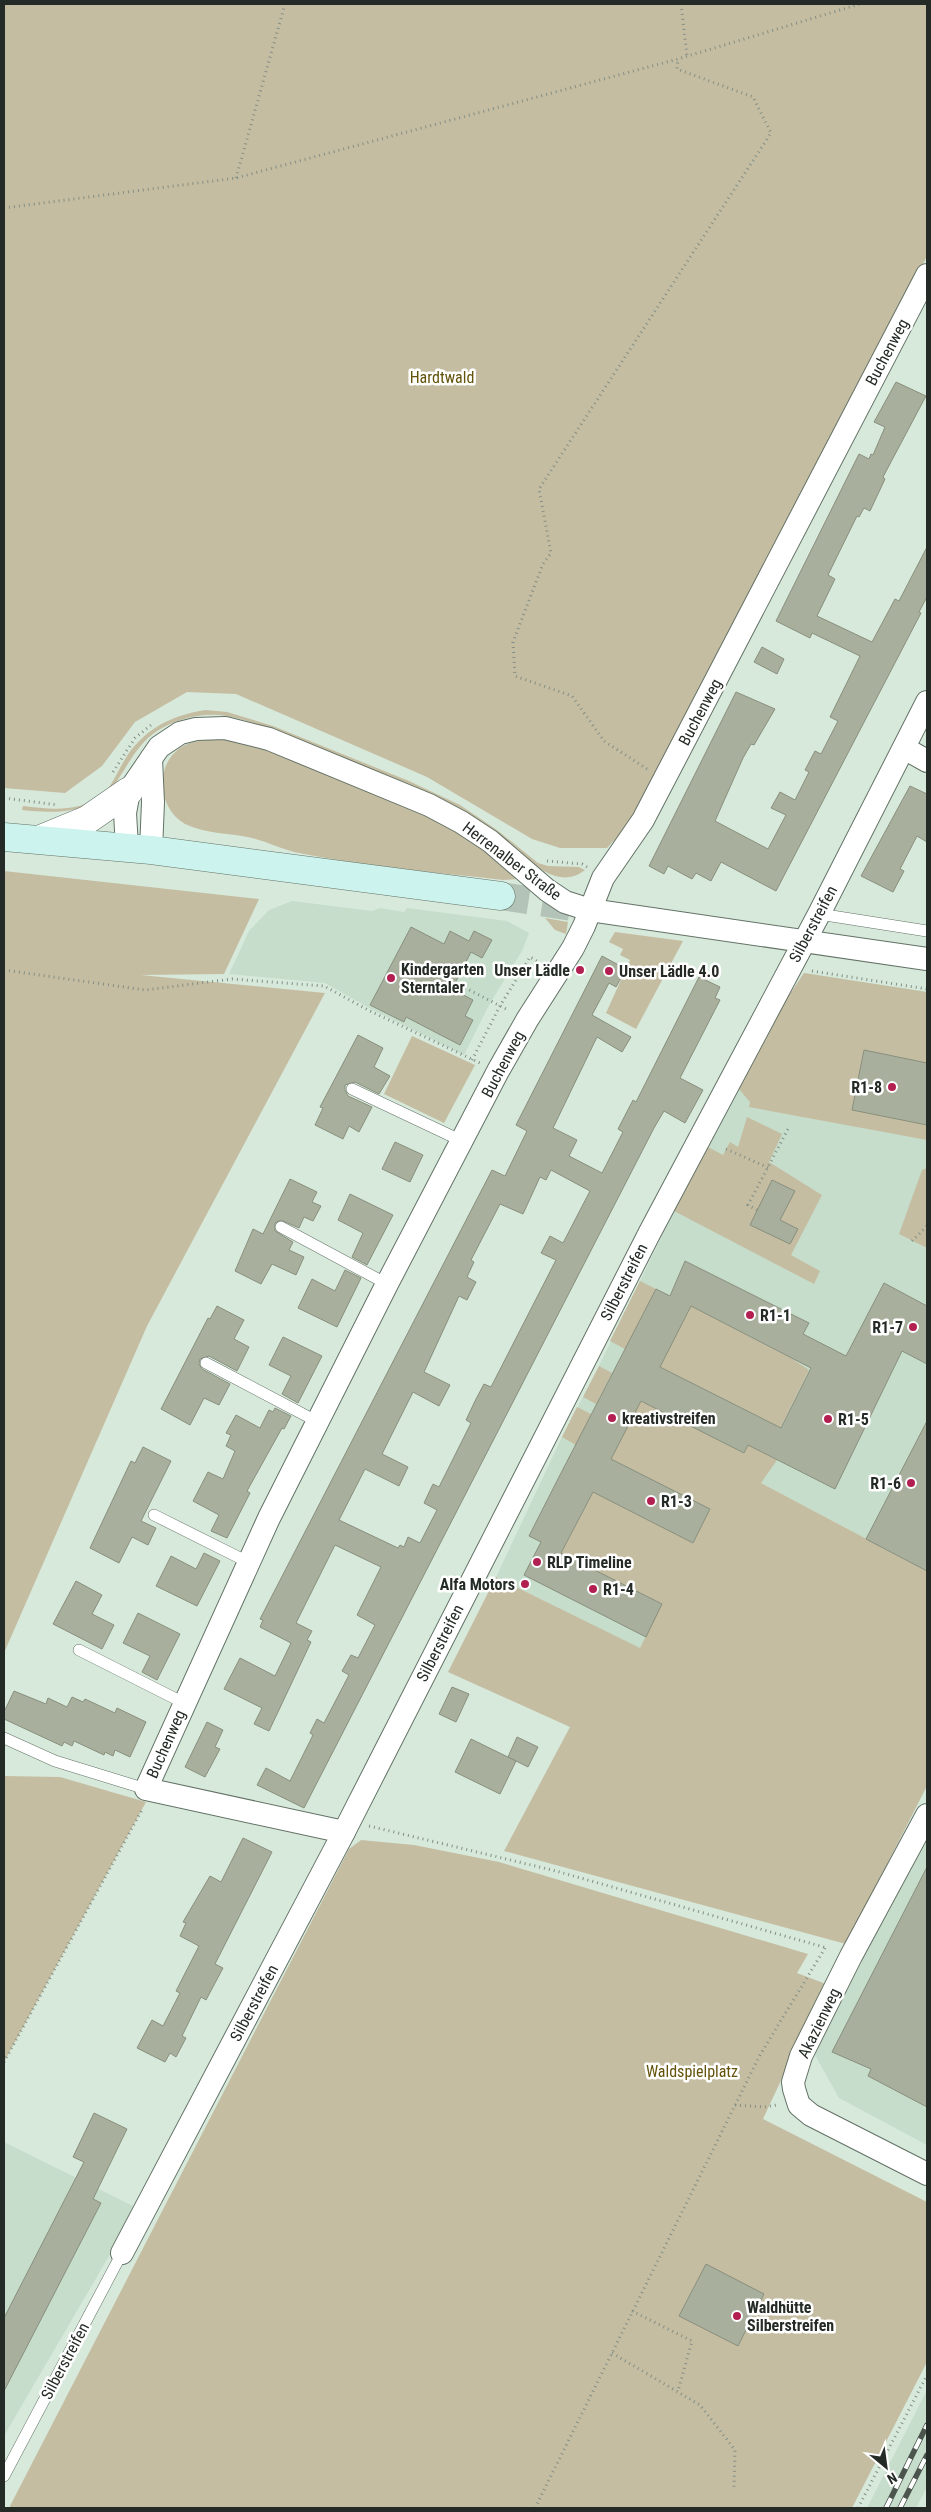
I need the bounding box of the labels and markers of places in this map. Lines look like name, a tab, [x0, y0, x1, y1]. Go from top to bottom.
place label: Kindergarten Sterntaler	[401, 960, 484, 997]
place label: Unser Lädle	[494, 961, 570, 980]
place label: Unser Lädle 4.0	[619, 962, 719, 981]
marker: Unser Lädle	[574, 964, 586, 976]
marker: Unser Lädle 4.0	[603, 965, 615, 977]
marker: Kindergarten Sterntaler	[385, 972, 397, 984]
place label: R1-8	[851, 1078, 882, 1097]
marker: R1-8	[886, 1081, 898, 1093]
place label: R1-1	[760, 1306, 791, 1325]
marker: R1-1	[744, 1309, 756, 1321]
place label: R1-7	[872, 1318, 903, 1337]
marker: R1-7	[907, 1321, 919, 1333]
place label: kreativstreifen	[622, 1409, 716, 1428]
place label: R1-5	[838, 1410, 869, 1429]
marker: kreativstreifen	[606, 1412, 618, 1424]
marker: R1-5	[822, 1413, 834, 1425]
place label: R1-6	[870, 1474, 901, 1493]
marker: R1-6	[905, 1477, 917, 1489]
place label: R1-3	[661, 1492, 692, 1511]
marker: R1-3	[645, 1495, 657, 1507]
place label: RLP Timeline	[547, 1553, 632, 1572]
marker: RLP Timeline	[531, 1556, 543, 1568]
place label: Alfa Motors	[440, 1575, 515, 1594]
marker: Alfa Motors	[519, 1578, 531, 1590]
place label: R1-4	[603, 1580, 634, 1599]
marker: R1-4	[587, 1583, 599, 1595]
place label: Waldhütte Silberstreifen	[747, 2298, 834, 2335]
marker: Waldhütte Silberstreifen	[731, 2310, 743, 2322]

